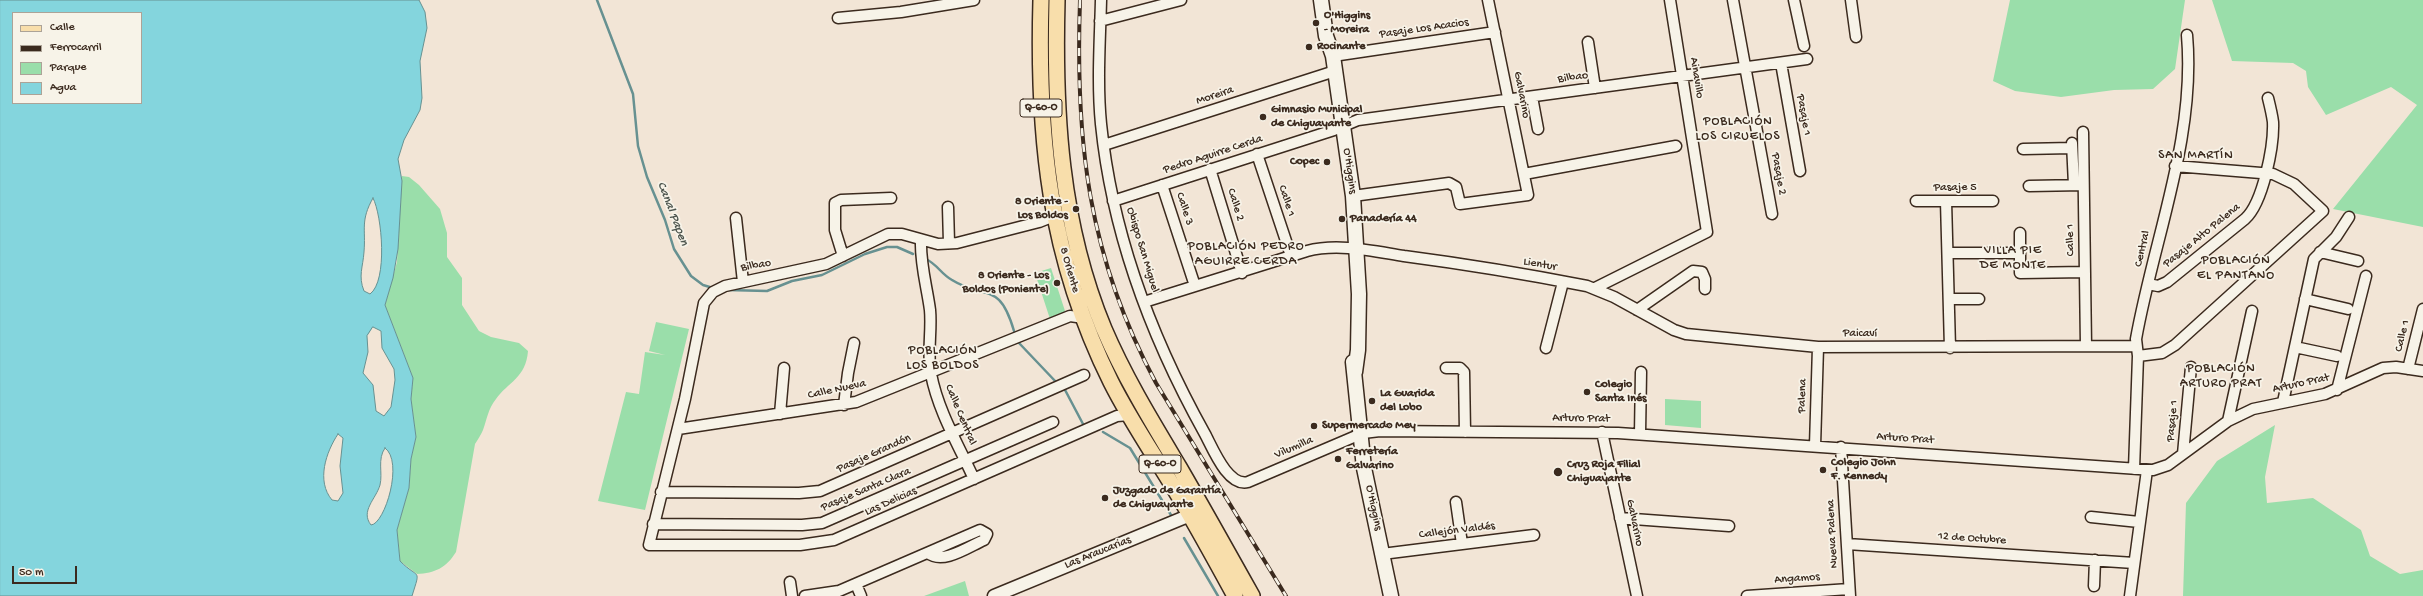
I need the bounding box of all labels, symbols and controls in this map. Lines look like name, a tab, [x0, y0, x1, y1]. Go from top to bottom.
place label: O'Higgins - Moreira	[1324, 9, 1370, 37]
legend	[12, 12, 142, 104]
street label: Pasaje Los Acacios	[1378, 16, 1470, 42]
marker: O'Higgins - Moreira	[1311, 18, 1321, 28]
text: Calle	[50, 21, 75, 35]
place label: Rocinante	[1317, 40, 1365, 54]
text: Ferrocarril	[50, 41, 102, 55]
marker: Rocinante	[1304, 42, 1314, 52]
street label: Ainavillo	[1686, 56, 1706, 100]
text: Parque	[50, 61, 87, 75]
street label: Bilbao	[1557, 69, 1589, 87]
street label: Galvarino	[1509, 70, 1533, 120]
text: Agua	[50, 81, 76, 95]
street label: Moreira	[1194, 83, 1236, 109]
street label: Pasaje 1	[1792, 93, 1814, 137]
road number: Q-60-O	[1020, 99, 1062, 117]
place label: Gimnasio Municipal de Chiguayante	[1271, 103, 1362, 131]
marker: Gimnasio Municipal de Chiguayante	[1258, 112, 1268, 122]
district label: POBLACIÓN LOS CIRUELOS	[1696, 114, 1780, 145]
street label: Pedro Aguirre Cerda	[1162, 132, 1264, 178]
street label: O'Higgins	[1339, 147, 1359, 195]
district label: SAN MARTÍN	[2158, 148, 2234, 164]
street label: Pasaje 2	[1767, 152, 1789, 196]
place label: Copec	[1290, 155, 1319, 169]
marker: Copec	[1322, 157, 1332, 167]
water label: Canal Papen	[653, 180, 691, 248]
street label: Pasaje 5	[1933, 181, 1977, 195]
street label: Calle 1	[1274, 183, 1298, 219]
street label: Calle 2	[1223, 187, 1247, 223]
street label: Calle 3	[1172, 191, 1196, 227]
place label: 8 Oriente - Los Boldos	[1015, 195, 1068, 223]
street label: Pasaje Alto Palena	[2161, 200, 2243, 272]
marker: 8 Oriente - Los Boldos	[1071, 204, 1081, 214]
street label: Obispo San Miguel	[1122, 206, 1162, 294]
place label: Panadería 44	[1350, 212, 1417, 226]
marker: Panadería 44	[1337, 214, 1347, 224]
street label: Calle 1	[2064, 224, 2078, 256]
street label: Central	[2132, 229, 2154, 269]
district label: POBLACIÓN PEDRO AGUIRRE CERDA	[1187, 239, 1305, 270]
district label: VILLA PIE DE MONTE	[1980, 243, 2046, 274]
street label: 8 Oriente	[1056, 246, 1082, 294]
district label: POBLACIÓN EL PANTANO	[2197, 253, 2275, 284]
street label: Lientur	[1522, 255, 1558, 275]
street label: Bilbao	[740, 256, 772, 276]
place label: 8 Oriente - Los Boldos (Poniente)	[963, 269, 1049, 297]
marker: 8 Oriente - Los Boldos (Poniente)	[1052, 278, 1062, 288]
street label: Calle 1	[2392, 319, 2414, 353]
street label: Paicaví	[1843, 326, 1877, 342]
district label: POBLACIÓN LOS BOLDOS	[906, 343, 980, 374]
district label: POBLACIÓN ARTURO PRAT	[2180, 361, 2262, 392]
street label: Arturo Prat	[2271, 371, 2331, 397]
street label: Calle Nueva	[807, 377, 867, 403]
place label: Colegio Santa Inés	[1595, 378, 1647, 406]
street label: Palena	[1795, 379, 1811, 413]
street label: Calle Central	[941, 383, 979, 447]
place label: La Guarida del Lobo	[1380, 387, 1434, 415]
marker: Colegio Santa Inés	[1582, 387, 1592, 397]
marker: La Guarida del Lobo	[1367, 396, 1377, 406]
street label: Pasaje 1	[2164, 400, 2182, 442]
street label: Arturo Prat	[1552, 411, 1610, 427]
place label: Supermercado Mey	[1322, 419, 1416, 433]
marker: Supermercado Mey	[1309, 421, 1319, 431]
street label: Arturo Prat	[1876, 430, 1934, 448]
street label: Pasaje Grandón	[835, 431, 913, 477]
street label: Vilumilla	[1272, 433, 1316, 463]
place label: Ferretería Galvarino	[1346, 445, 1398, 473]
marker: Ferretería Galvarino	[1333, 454, 1343, 464]
road number: Q-60-O	[1139, 455, 1181, 473]
place label: Colegio John F. Kennedy	[1831, 456, 1896, 484]
place label: Cruz Roja Filial Chiguayante	[1567, 458, 1640, 486]
street label: Pasaje Santa Clara	[819, 465, 913, 515]
marker: Colegio John F. Kennedy	[1818, 465, 1828, 475]
marker: Cruz Roja Filial Chiguayante	[1552, 466, 1564, 478]
street label: Las Delicias	[863, 484, 919, 520]
place label: Juzgado de Garantía de Chiguayante	[1113, 484, 1221, 512]
street label: O'Higgins	[1361, 484, 1385, 532]
marker: Juzgado de Garantía de Chiguayante	[1100, 493, 1110, 503]
street label: Galvarino	[1622, 498, 1646, 548]
street label: Nueva Palena	[1824, 499, 1842, 569]
street label: Callejón Valdés	[1418, 519, 1496, 543]
street label: 12 de Octubre	[1937, 529, 2007, 549]
street label: Las Araucarias	[1063, 533, 1133, 573]
scale bar	[14, 558, 79, 584]
text: 50 m	[19, 566, 44, 580]
street label: Angamos	[1774, 570, 1820, 588]

